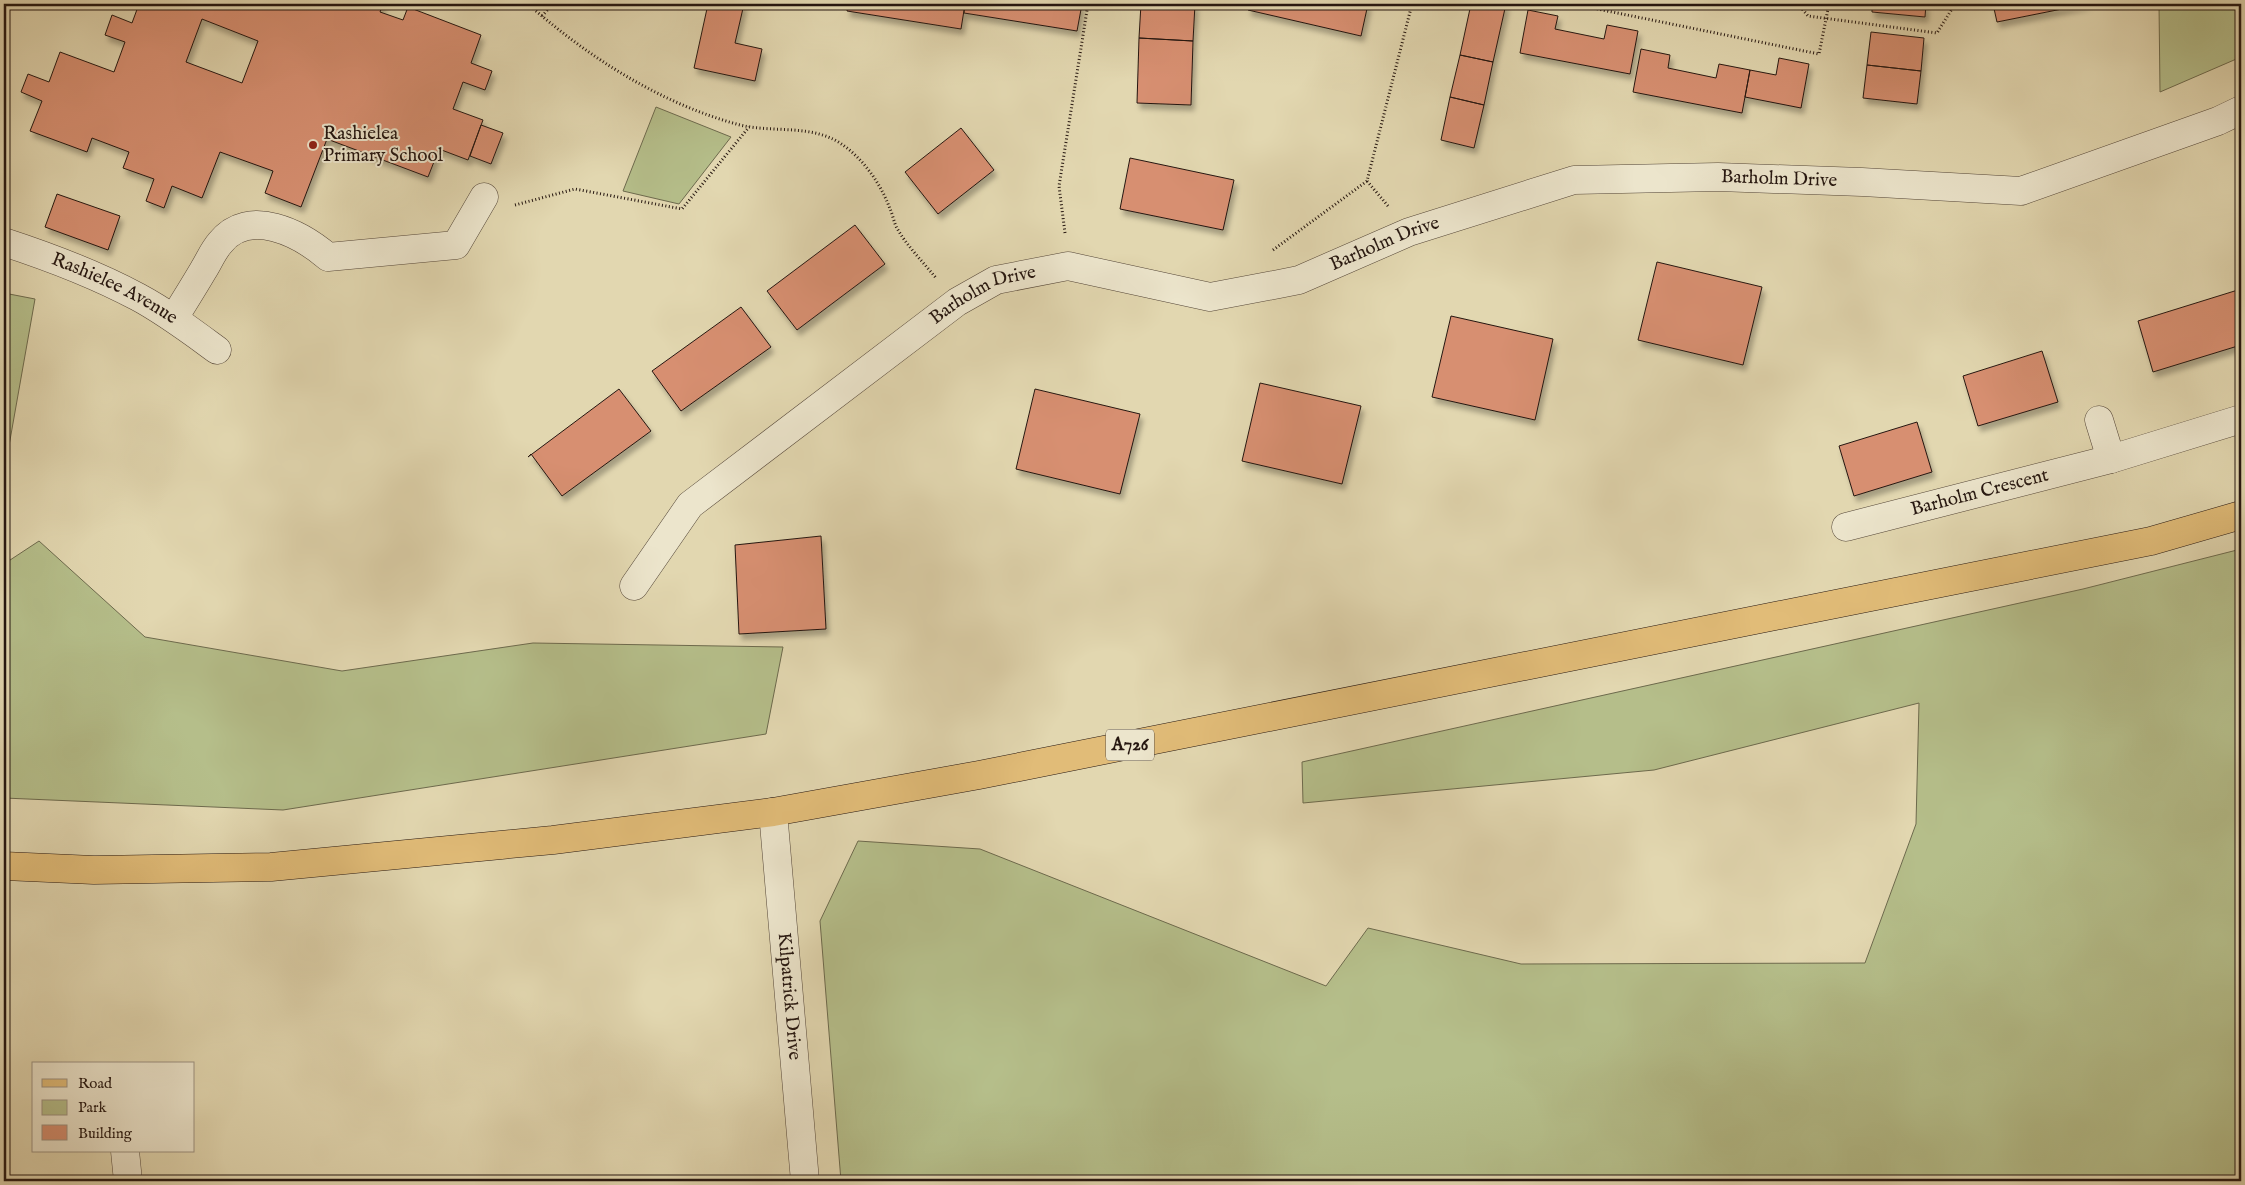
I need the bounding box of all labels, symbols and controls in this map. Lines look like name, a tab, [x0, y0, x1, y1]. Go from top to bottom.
place label: Rashielea Primary School	[323, 122, 444, 168]
marker: Rashielea Primary School	[307, 139, 319, 151]
street label: Barholm Drive	[1720, 165, 1838, 193]
street label: Barholm Drive	[1326, 211, 1443, 277]
street label: Rashielee Avenue	[48, 248, 182, 330]
street label: Barholm Drive	[925, 260, 1038, 330]
street label: Barholm Crescent	[1908, 463, 2052, 522]
road number: A726	[1106, 730, 1154, 760]
street label: Kilpatrick Drive	[772, 932, 806, 1061]
legend	[32, 1062, 195, 1152]
text: Road	[78, 1074, 113, 1093]
text: Park	[78, 1098, 108, 1117]
text: Building	[78, 1124, 133, 1143]

